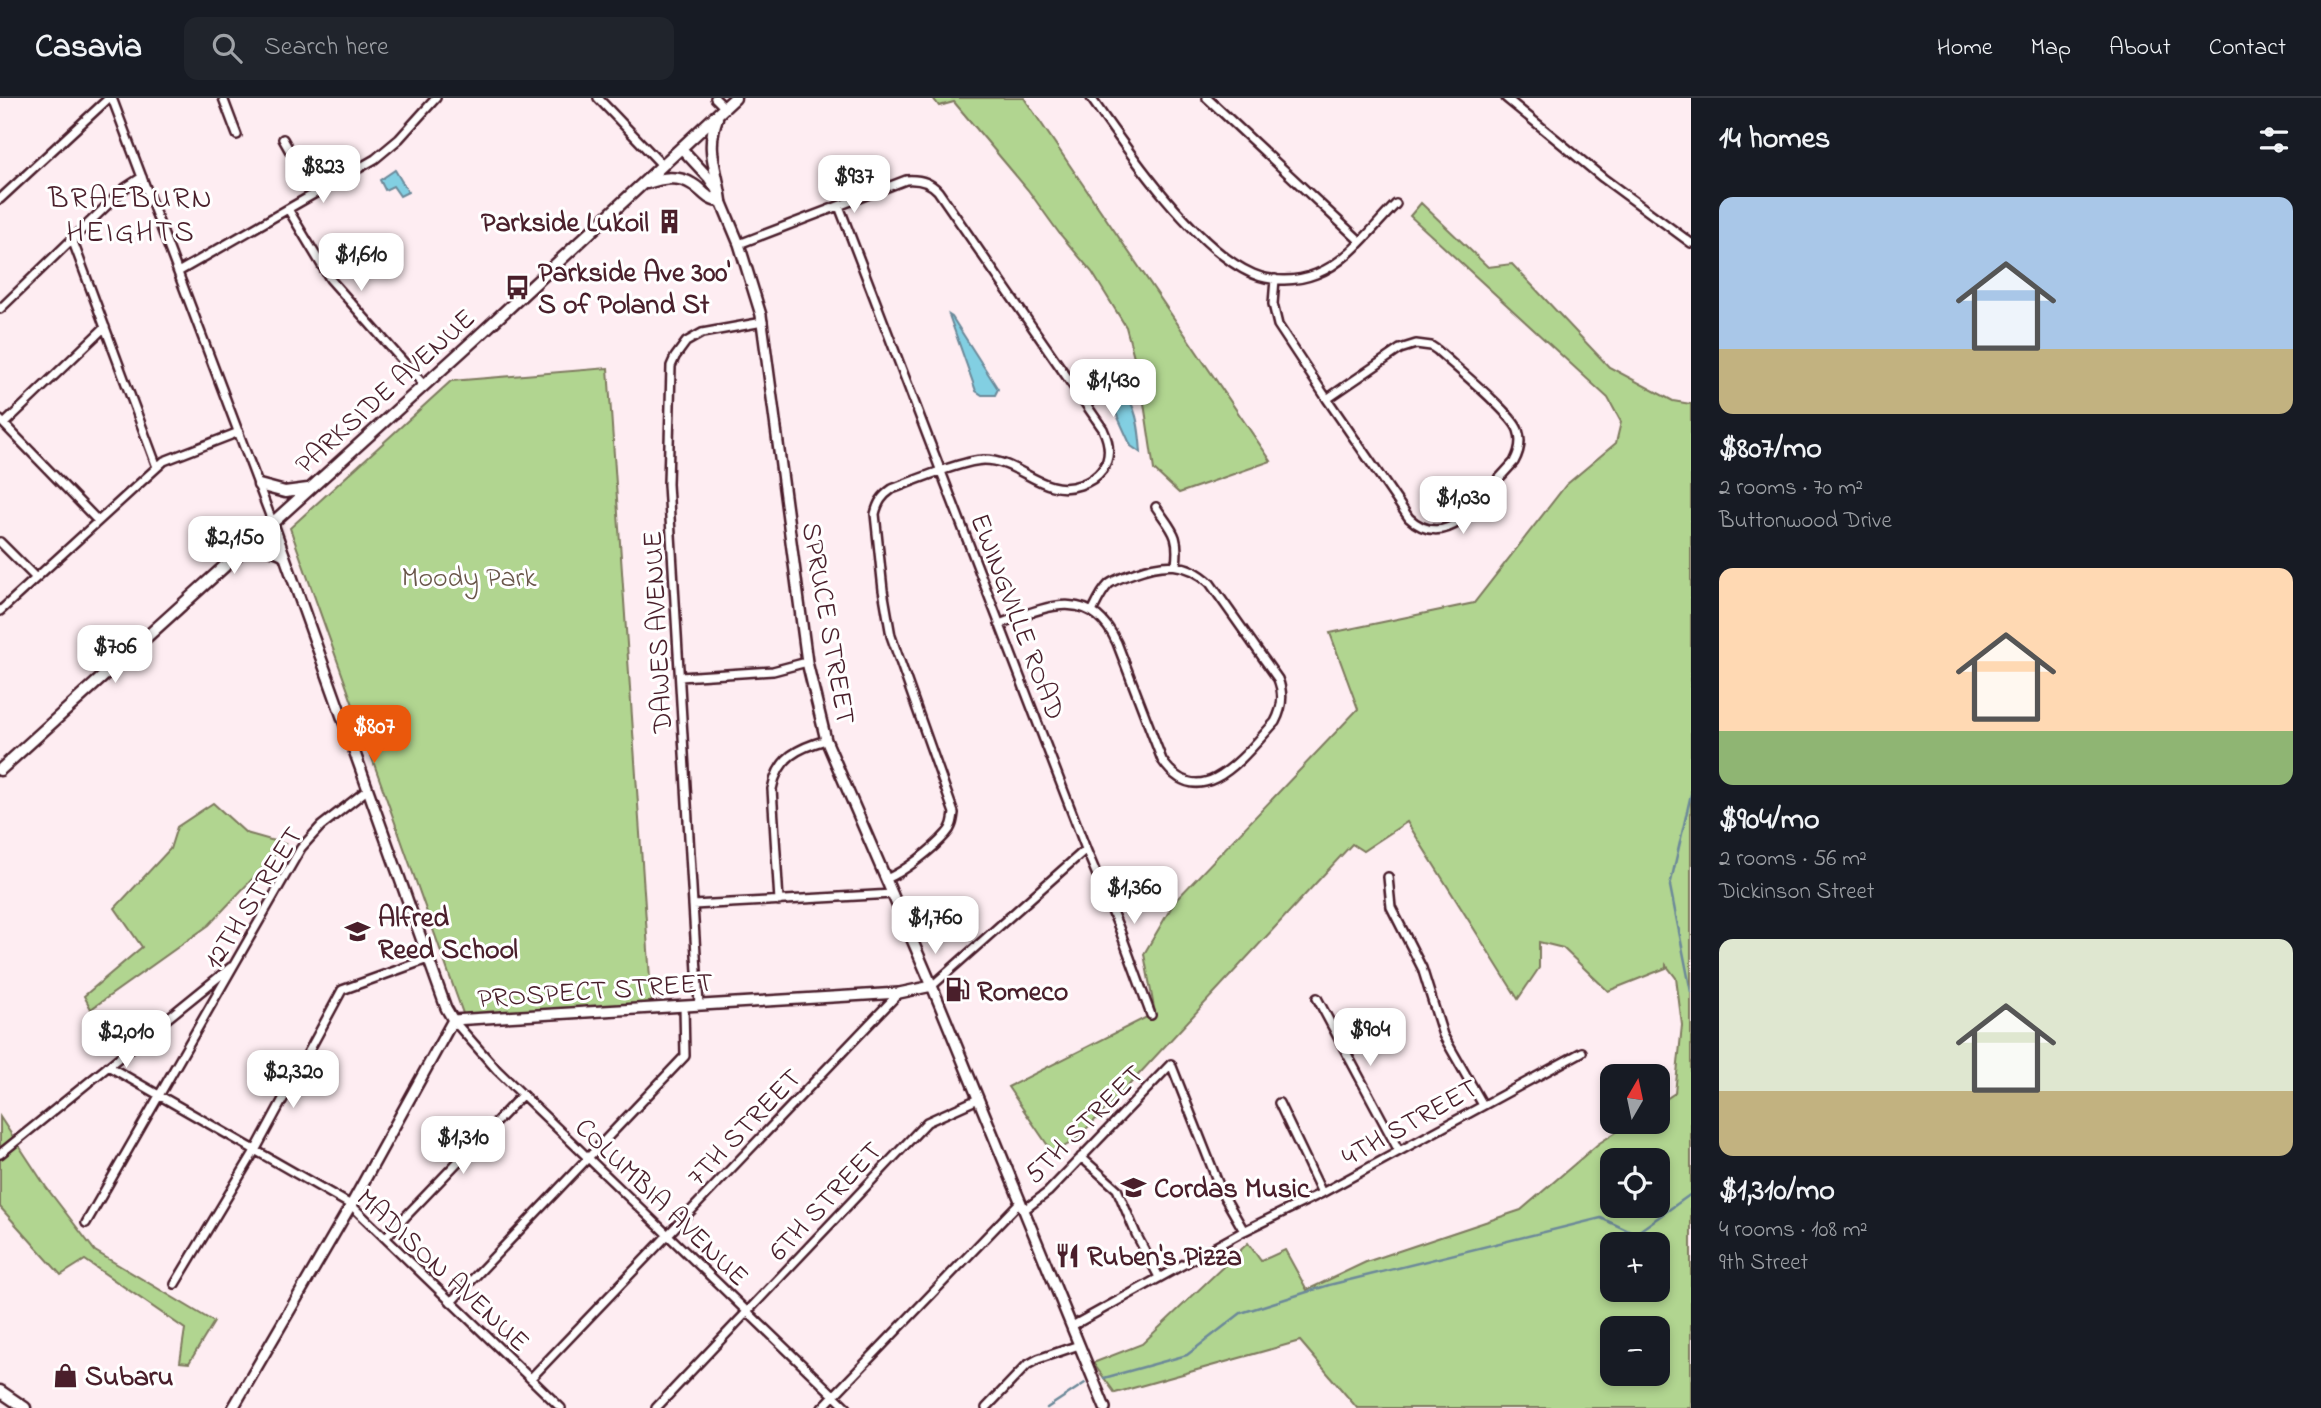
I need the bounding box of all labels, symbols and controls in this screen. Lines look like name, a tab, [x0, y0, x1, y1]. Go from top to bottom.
search box	[184, 17, 674, 80]
text: Casavia	[35, 24, 142, 72]
icon: search	[208, 29, 246, 67]
text: Search here	[264, 29, 389, 67]
text: Home	[1937, 31, 1993, 66]
text: Map	[2031, 31, 2071, 66]
text: About	[2109, 31, 2171, 66]
text: Contact	[2209, 31, 2286, 66]
text: 14 homes	[1719, 118, 1830, 162]
icon: filters	[2255, 121, 2293, 159]
pin: $823	[282, 146, 364, 205]
text: $823	[301, 151, 345, 184]
pin: $937	[813, 156, 895, 215]
text: $937	[834, 161, 874, 194]
district label: BRAEBURN HEIGHTS	[47, 178, 214, 256]
place label: Parkside Lukoil	[481, 204, 649, 245]
building icon: Parkside Lukoil	[655, 207, 683, 235]
pin: $1,610	[304, 234, 418, 293]
text: $1,610	[335, 239, 387, 272]
icon: home	[1943, 243, 2069, 369]
place label: Parkside Ave 300' S of Poland St	[538, 254, 730, 327]
bus stop icon: Parkside Ave 300' S of Poland St	[504, 273, 532, 301]
street label: PARKSIDE AVENUE	[287, 300, 486, 485]
pin: $1,430	[1056, 360, 1170, 419]
text: $1,430	[1086, 365, 1140, 398]
text: $807/mo	[1719, 428, 1822, 472]
text: 2 rooms · 70 m²	[1719, 472, 1863, 505]
pin: $1,030	[1406, 476, 1520, 536]
text: $1,030	[1436, 482, 1490, 515]
text: Buttonwood Drive	[1719, 505, 1892, 538]
street label: EWINGVILLE ROAD	[958, 508, 1074, 726]
pin: $2,150	[177, 517, 291, 576]
street label: SPRUCE STREET	[789, 519, 864, 728]
text: $2,150	[204, 522, 264, 555]
street label: DAWES AVENUE	[634, 530, 685, 735]
park label: Moody Park	[401, 559, 537, 600]
icon: home	[1943, 614, 2069, 740]
pin: $706	[74, 626, 156, 685]
text: $706	[93, 631, 137, 664]
pin: $807	[333, 706, 415, 765]
text: $807	[353, 711, 395, 744]
text: $904/mo	[1719, 799, 1820, 843]
street label: 12TH STREET	[195, 819, 315, 978]
text: 2 rooms · 56 m²	[1719, 843, 1867, 876]
pin: $1,360	[1077, 866, 1191, 926]
text: $1,360	[1107, 872, 1161, 905]
text: Dickinson Street	[1719, 876, 1875, 909]
pin: $1,760	[878, 896, 992, 956]
place label: Alfred Reed School	[378, 899, 518, 972]
text: $1,760	[908, 902, 962, 935]
school or university icon: Alfred Reed School	[344, 918, 372, 946]
street label: PROSPECT STREET	[476, 964, 714, 1021]
place label: Romeco	[977, 973, 1068, 1014]
fuel station icon: Romeco	[943, 976, 971, 1004]
icon: home	[1943, 985, 2069, 1111]
pin: $904	[1329, 1009, 1411, 1068]
pin: $2,010	[69, 1010, 183, 1070]
text: $904	[1350, 1014, 1390, 1047]
text: $2,010	[98, 1016, 154, 1049]
pin: $2,320	[236, 1051, 350, 1110]
text: $2,320	[263, 1056, 323, 1089]
street label: 5TH STREET	[1016, 1056, 1155, 1195]
street label: 7TH STREET	[679, 1060, 812, 1197]
north arrow	[1600, 1064, 1670, 1134]
map controls	[1600, 1064, 1670, 1386]
street label: 4TH STREET	[1335, 1070, 1486, 1178]
street label: COLUMBIA AVENUE	[564, 1109, 757, 1298]
pin: $1,310	[406, 1116, 520, 1176]
text: $1,310	[437, 1122, 489, 1155]
street label: 6TH STREET	[760, 1133, 893, 1272]
button: locate	[1600, 1148, 1670, 1218]
place label: Cordas Music	[1154, 1170, 1310, 1211]
text: $1,310/mo	[1719, 1170, 1835, 1214]
school or university icon: Cordas Music	[1120, 1173, 1148, 1201]
street label: MADISON AVENUE	[346, 1180, 538, 1363]
text: 4 rooms · 108 m²	[1719, 1214, 1868, 1247]
button: +	[1600, 1232, 1670, 1302]
place label: Ruben's Pizza	[1087, 1238, 1242, 1279]
restaurant icon: Ruben's Pizza	[1053, 1241, 1081, 1269]
text: 9th Street	[1719, 1247, 1808, 1280]
button: −	[1600, 1316, 1670, 1386]
place label: Subaru	[85, 1358, 173, 1399]
shop icon: Subaru	[51, 1361, 79, 1389]

